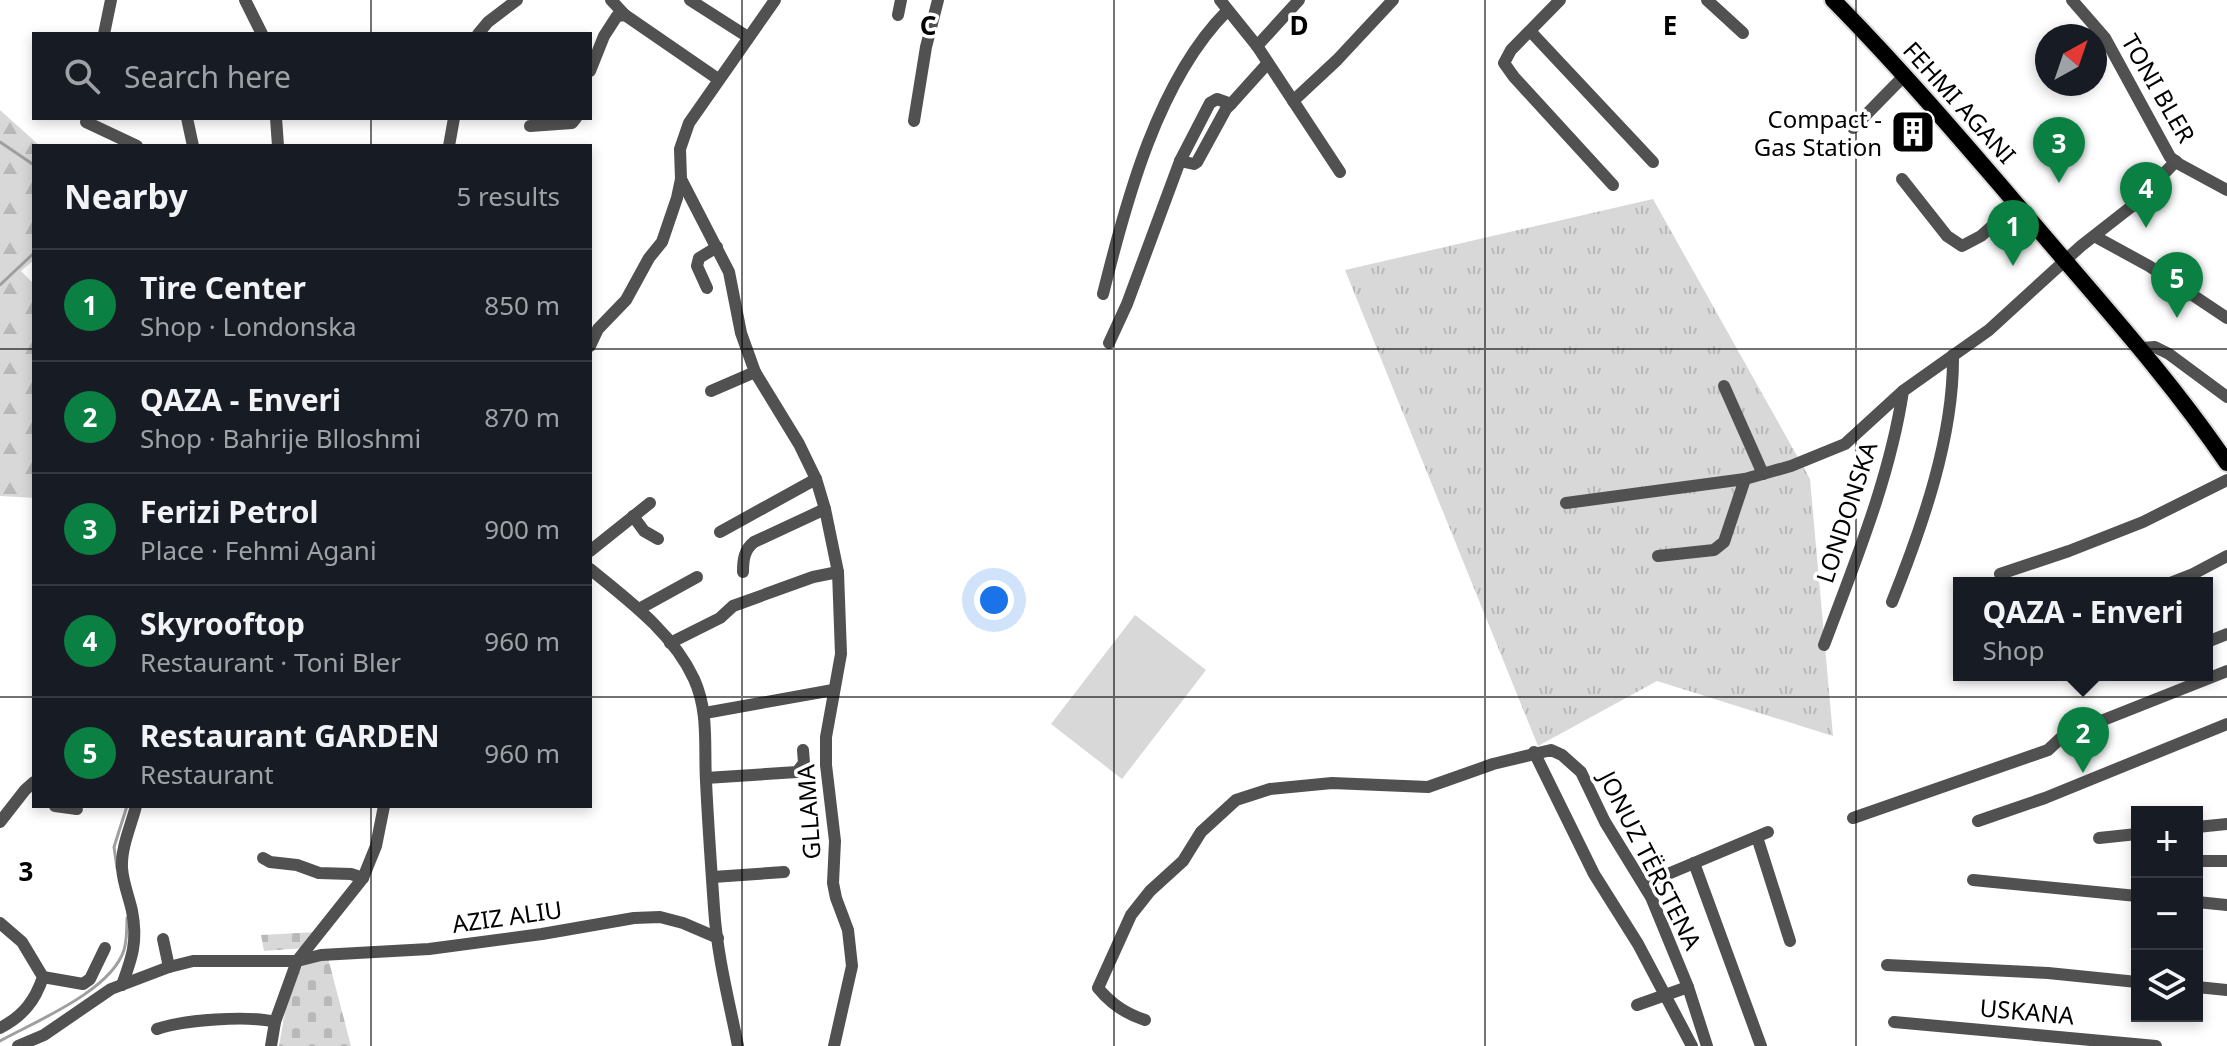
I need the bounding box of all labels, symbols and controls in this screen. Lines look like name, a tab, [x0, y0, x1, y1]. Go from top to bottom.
text: C	[920, 7, 936, 43]
text: D	[1289, 7, 1309, 43]
text: E	[1663, 7, 1677, 43]
north arrow	[2035, 24, 2107, 96]
street label: TONI BLER	[2115, 27, 2203, 149]
search box	[32, 32, 592, 120]
street label: FEHMI AGANI	[1896, 34, 2024, 170]
icon: search	[60, 54, 104, 98]
text: Search here	[124, 56, 291, 97]
place label: Compact - Gas Station	[1754, 102, 1882, 163]
building icon: Compact - Gas Station	[1889, 108, 1937, 156]
pin: 3	[2033, 117, 2085, 183]
pin: 4	[2120, 162, 2172, 228]
text: Nearby	[64, 173, 188, 219]
text: 5 results	[456, 178, 560, 214]
pin: 1	[1987, 200, 2039, 266]
pin: 5	[2151, 252, 2203, 318]
text: Tire Center	[140, 267, 306, 308]
text: 1	[83, 287, 97, 323]
text: 850 m	[484, 287, 560, 323]
text: Shop · Londonska	[140, 308, 357, 344]
text: QAZA - Enveri	[140, 379, 341, 420]
text: 2	[83, 399, 97, 435]
text: 870 m	[484, 399, 560, 435]
text: Shop · Bahrije Blloshmi	[140, 420, 421, 456]
street label: LONDONSKA	[1808, 436, 1885, 587]
text: Ferizi Petrol	[140, 491, 318, 532]
text: 3	[83, 511, 97, 547]
text: 900 m	[484, 511, 560, 547]
text: Place · Fehmi Agani	[140, 532, 377, 568]
popup	[1953, 577, 2213, 681]
your location	[974, 580, 1014, 620]
text: QAZA - Enveri	[1983, 591, 2183, 632]
text: Skyrooftop	[140, 603, 305, 644]
text: 4	[83, 623, 97, 659]
text: 960 m	[484, 623, 560, 659]
text: Shop	[1983, 632, 2045, 668]
text: Restaurant · Toni Bler	[140, 644, 401, 680]
pin: 2	[2057, 707, 2109, 773]
text: Restaurant GARDEN	[140, 715, 440, 756]
text: 5	[83, 735, 97, 771]
text: 960 m	[484, 735, 560, 771]
text: Restaurant	[140, 756, 274, 792]
street label: GLLAMA	[788, 763, 828, 861]
street label: JONUZ TËRSTENA	[1591, 763, 1711, 955]
map controls	[2131, 806, 2203, 1022]
button: +	[2131, 806, 2203, 878]
text: 3	[19, 853, 33, 889]
button: −	[2131, 878, 2203, 950]
street label: AZIZ ALIU	[450, 892, 564, 940]
button: layers	[2131, 950, 2203, 1022]
street label: USKANA	[1978, 990, 2076, 1032]

